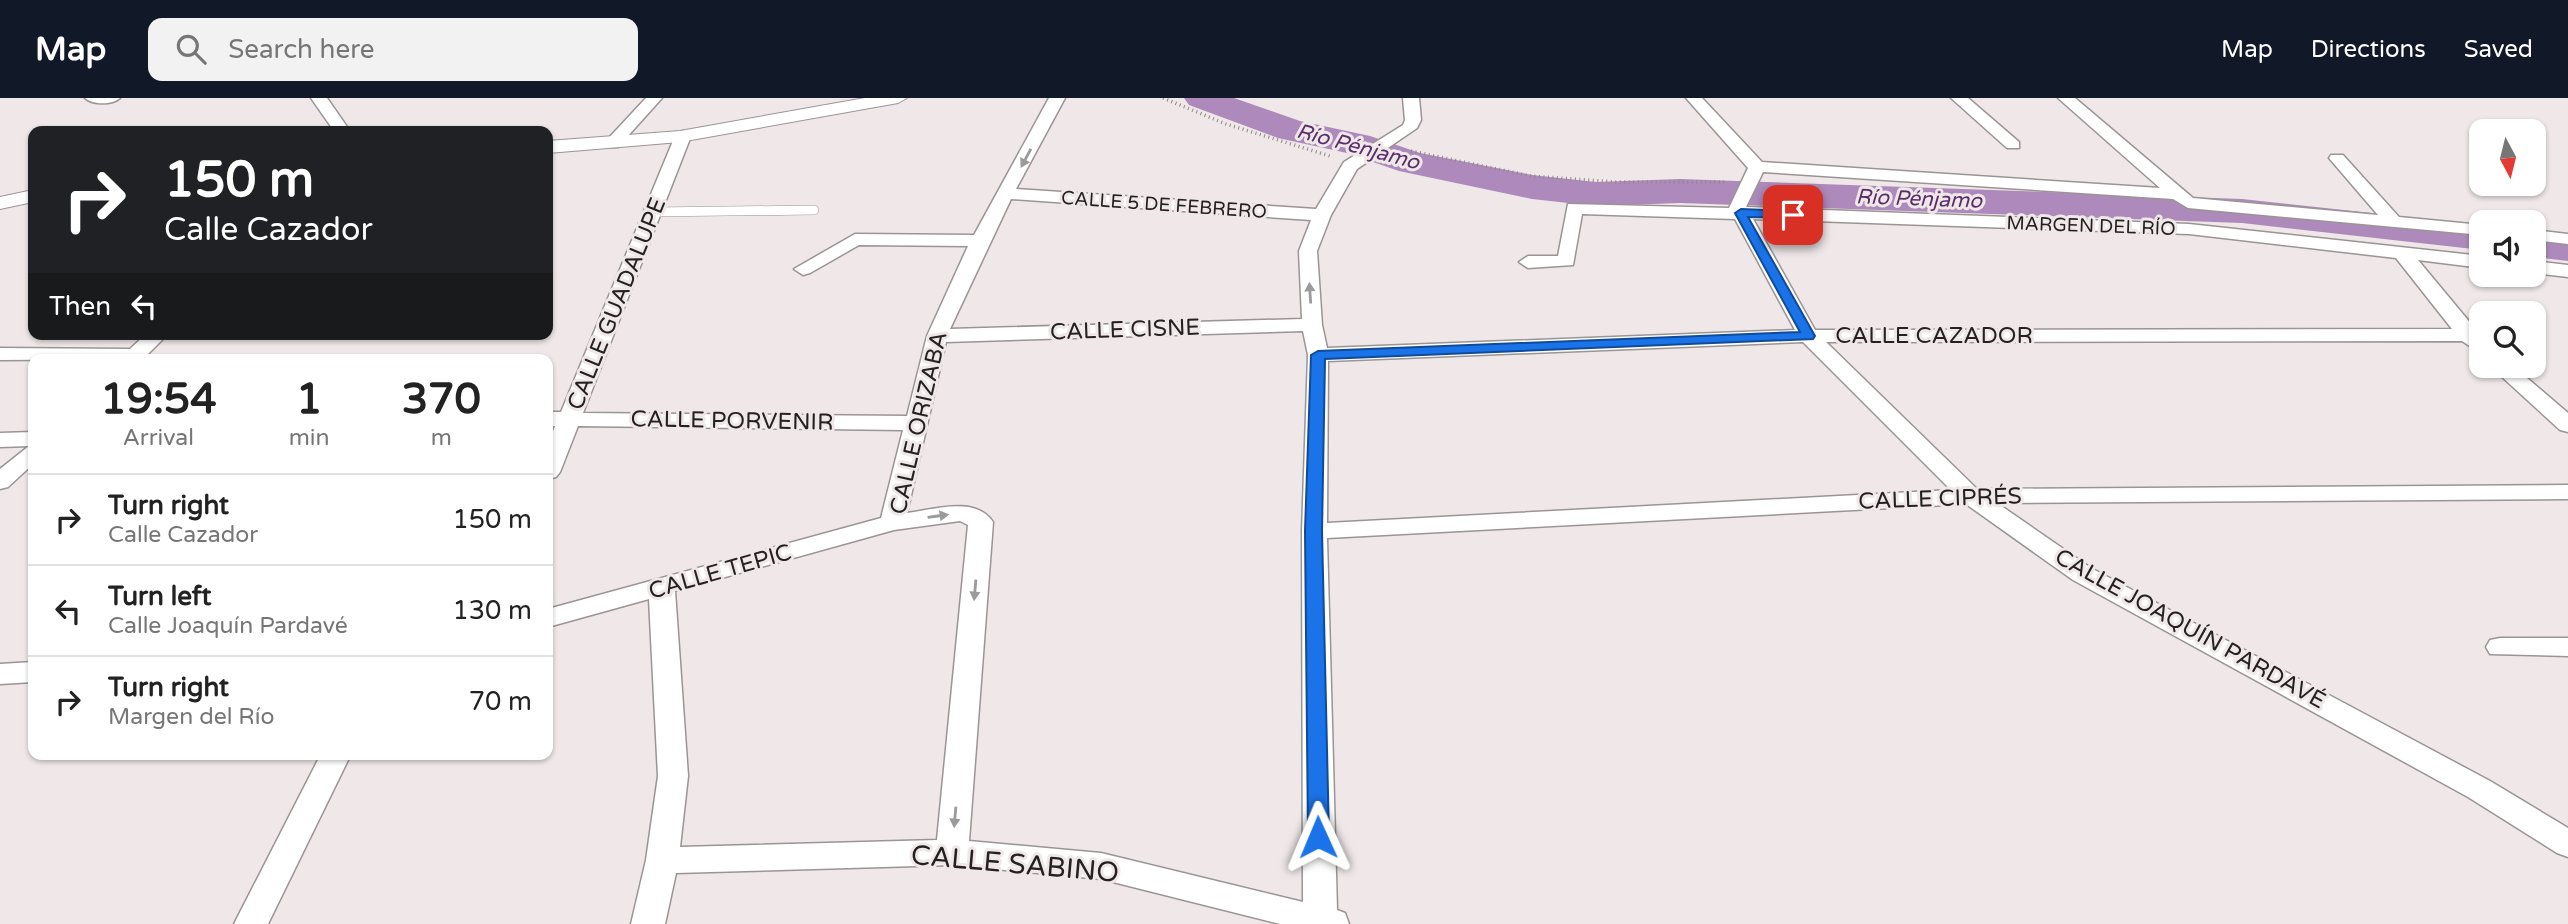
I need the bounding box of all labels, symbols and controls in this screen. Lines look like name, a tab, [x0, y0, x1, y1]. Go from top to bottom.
search box	[148, 18, 638, 81]
text: Map	[35, 30, 106, 69]
icon: search	[172, 30, 210, 68]
text: Search here	[228, 34, 374, 65]
text: Map	[2221, 35, 2273, 64]
text: Directions	[2311, 35, 2426, 64]
text: Saved	[2464, 35, 2533, 64]
water label: Río Pénjamo	[1294, 119, 1423, 176]
north arrow	[2469, 119, 2546, 196]
map controls	[2469, 119, 2546, 378]
one-way arrow	[1020, 149, 1032, 168]
text: 150 m	[164, 151, 314, 210]
icon: right	[49, 154, 140, 245]
water label: Río Pénjamo	[1856, 184, 1984, 214]
pin	[1763, 185, 1823, 245]
street label: CALLE 5 DE FEBRERO	[1060, 187, 1268, 223]
street label: CALLE GUADALUPE	[562, 194, 672, 414]
icon: arrive	[1774, 196, 1812, 234]
button: sound	[2469, 210, 2546, 287]
text: Calle Cazador	[164, 211, 373, 249]
street label: MARGEN DEL RÍO	[2006, 211, 2176, 240]
one-way arrow	[1305, 282, 1316, 304]
icon: left	[125, 287, 163, 325]
text: Then	[49, 291, 111, 322]
button: search	[2469, 301, 2546, 378]
street label: CALLE CISNE	[1049, 313, 1201, 347]
street label: CALLE CAZADOR	[1835, 322, 2033, 350]
street label: CALLE ORIZABA	[884, 329, 954, 517]
text: 19:54	[100, 374, 217, 425]
text: 1	[296, 374, 322, 425]
text: 370	[402, 374, 481, 425]
street label: CALLE PORVENIR	[630, 405, 834, 437]
text: Arrival	[123, 424, 194, 452]
text: min	[289, 424, 330, 452]
text: m	[431, 424, 452, 452]
street label: CALLE CIPRÉS	[1858, 482, 2022, 516]
text: Turn right	[108, 490, 229, 521]
icon: right	[49, 501, 87, 539]
text: 150 m	[452, 504, 532, 535]
one-way arrow	[927, 511, 949, 522]
text: Calle Cazador	[108, 521, 258, 549]
street label: CALLE TEPIC	[645, 538, 795, 606]
street label: CALLE JOAQUÍN PARDAVÉ	[2050, 543, 2330, 715]
one-way arrow	[969, 580, 980, 602]
text: Turn left	[108, 581, 211, 612]
icon: left	[49, 592, 87, 630]
text: 130 m	[452, 595, 532, 626]
text: Calle Joaquín Pardavé	[108, 612, 348, 640]
text: Turn right	[108, 672, 229, 703]
icon: right	[49, 683, 87, 721]
text: 70 m	[469, 686, 532, 717]
text: Margen del Río	[108, 703, 274, 731]
position arrow	[1281, 800, 1355, 874]
one-way arrow	[949, 806, 960, 828]
street label: CALLE SABINO	[910, 838, 1120, 890]

